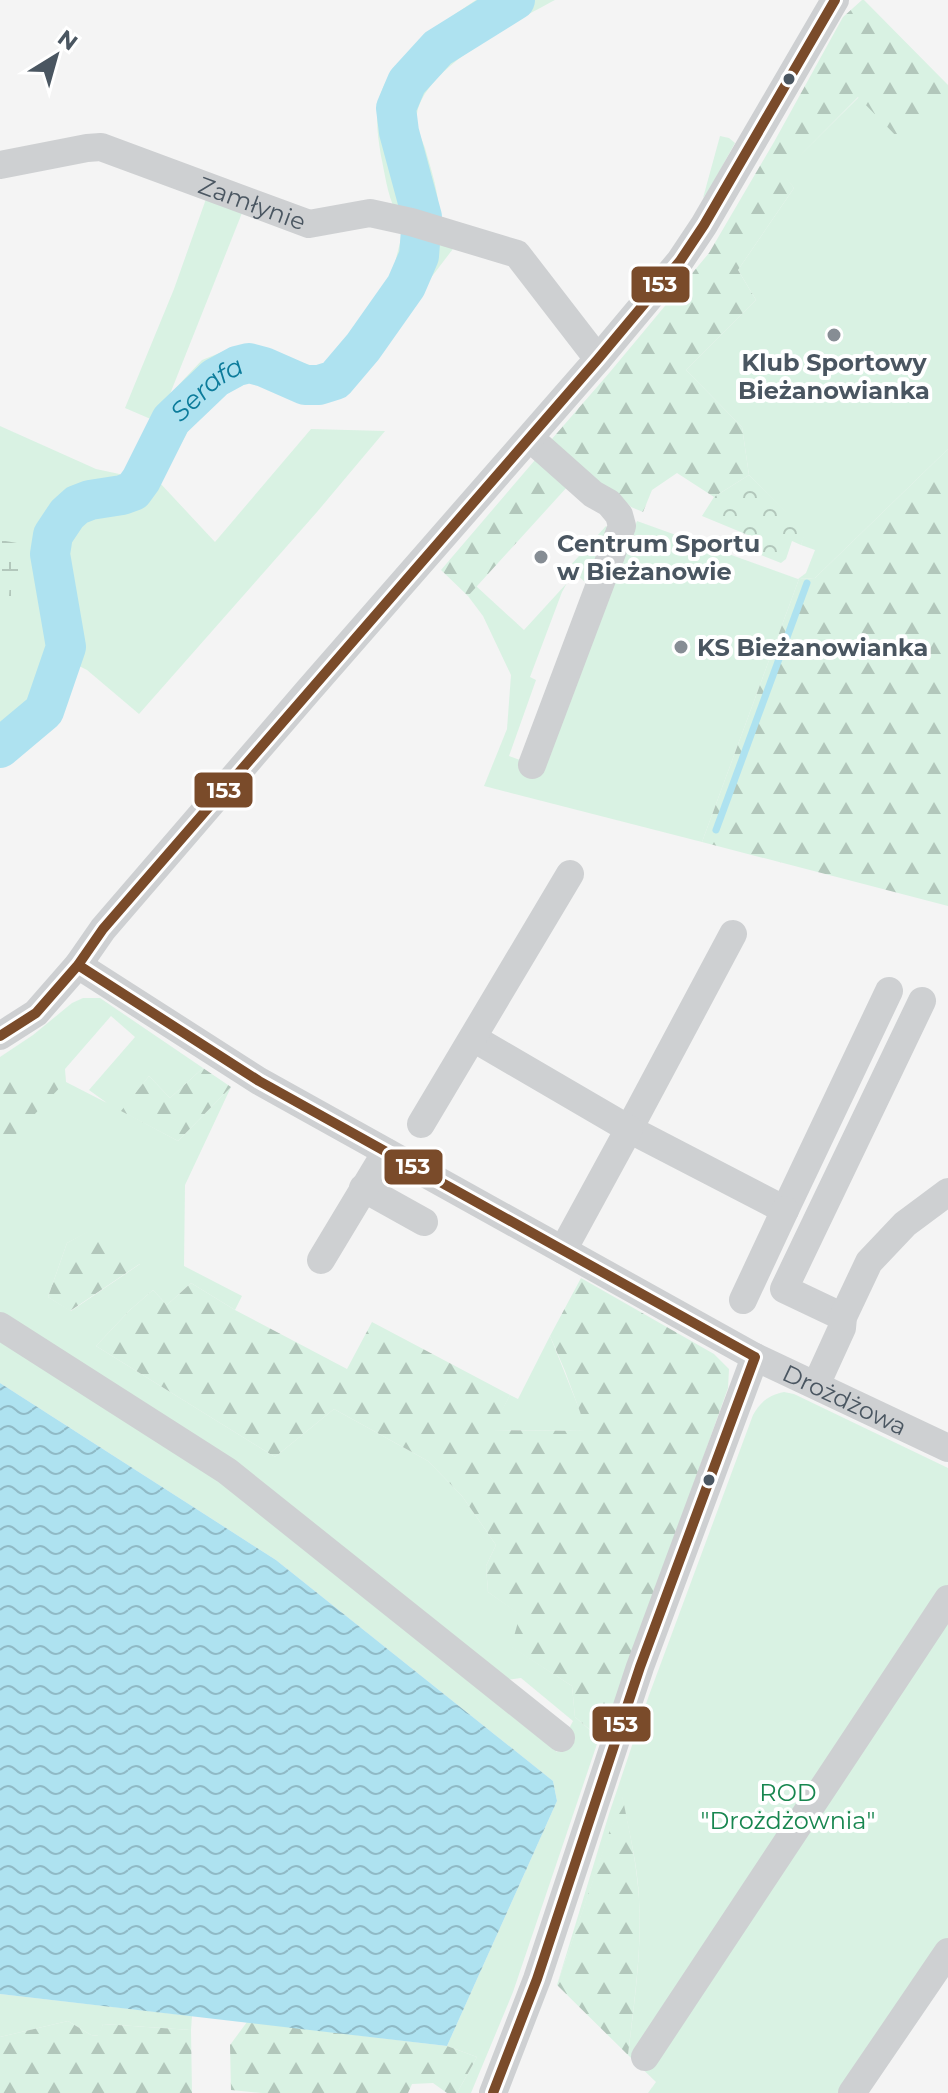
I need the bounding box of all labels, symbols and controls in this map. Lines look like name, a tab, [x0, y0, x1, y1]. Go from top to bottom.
north arrow	[16, 16, 96, 96]
text: N	[53, 24, 83, 57]
unlabelled marker	[781, 71, 797, 87]
street label: Zamłynie	[195, 170, 310, 236]
line badge: 153	[630, 265, 691, 304]
text: 153	[643, 271, 677, 298]
marker: Klub Sportowy Bieżanowianka	[825, 326, 843, 344]
place label: Klub Sportowy Bieżanowianka	[738, 348, 930, 405]
water label: Serafa	[164, 350, 249, 428]
place label: Centrum Sportu w Bieżanowie	[557, 529, 760, 586]
marker: Centrum Sportu w Bieżanowie	[532, 548, 550, 566]
place label: KS Bieżanowianka	[697, 633, 928, 662]
marker: KS Bieżanowianka	[672, 638, 690, 656]
line badge: 153	[193, 771, 254, 809]
text: 153	[207, 777, 241, 804]
line badge: 153	[383, 1148, 444, 1186]
text: 153	[396, 1153, 430, 1180]
street label: Drożdżowa	[778, 1358, 912, 1441]
unlabelled marker	[701, 1472, 717, 1488]
line badge: 153	[591, 1705, 652, 1743]
text: 153	[604, 1711, 638, 1738]
park label: ROD "Drożdżownia"	[701, 1778, 875, 1835]

